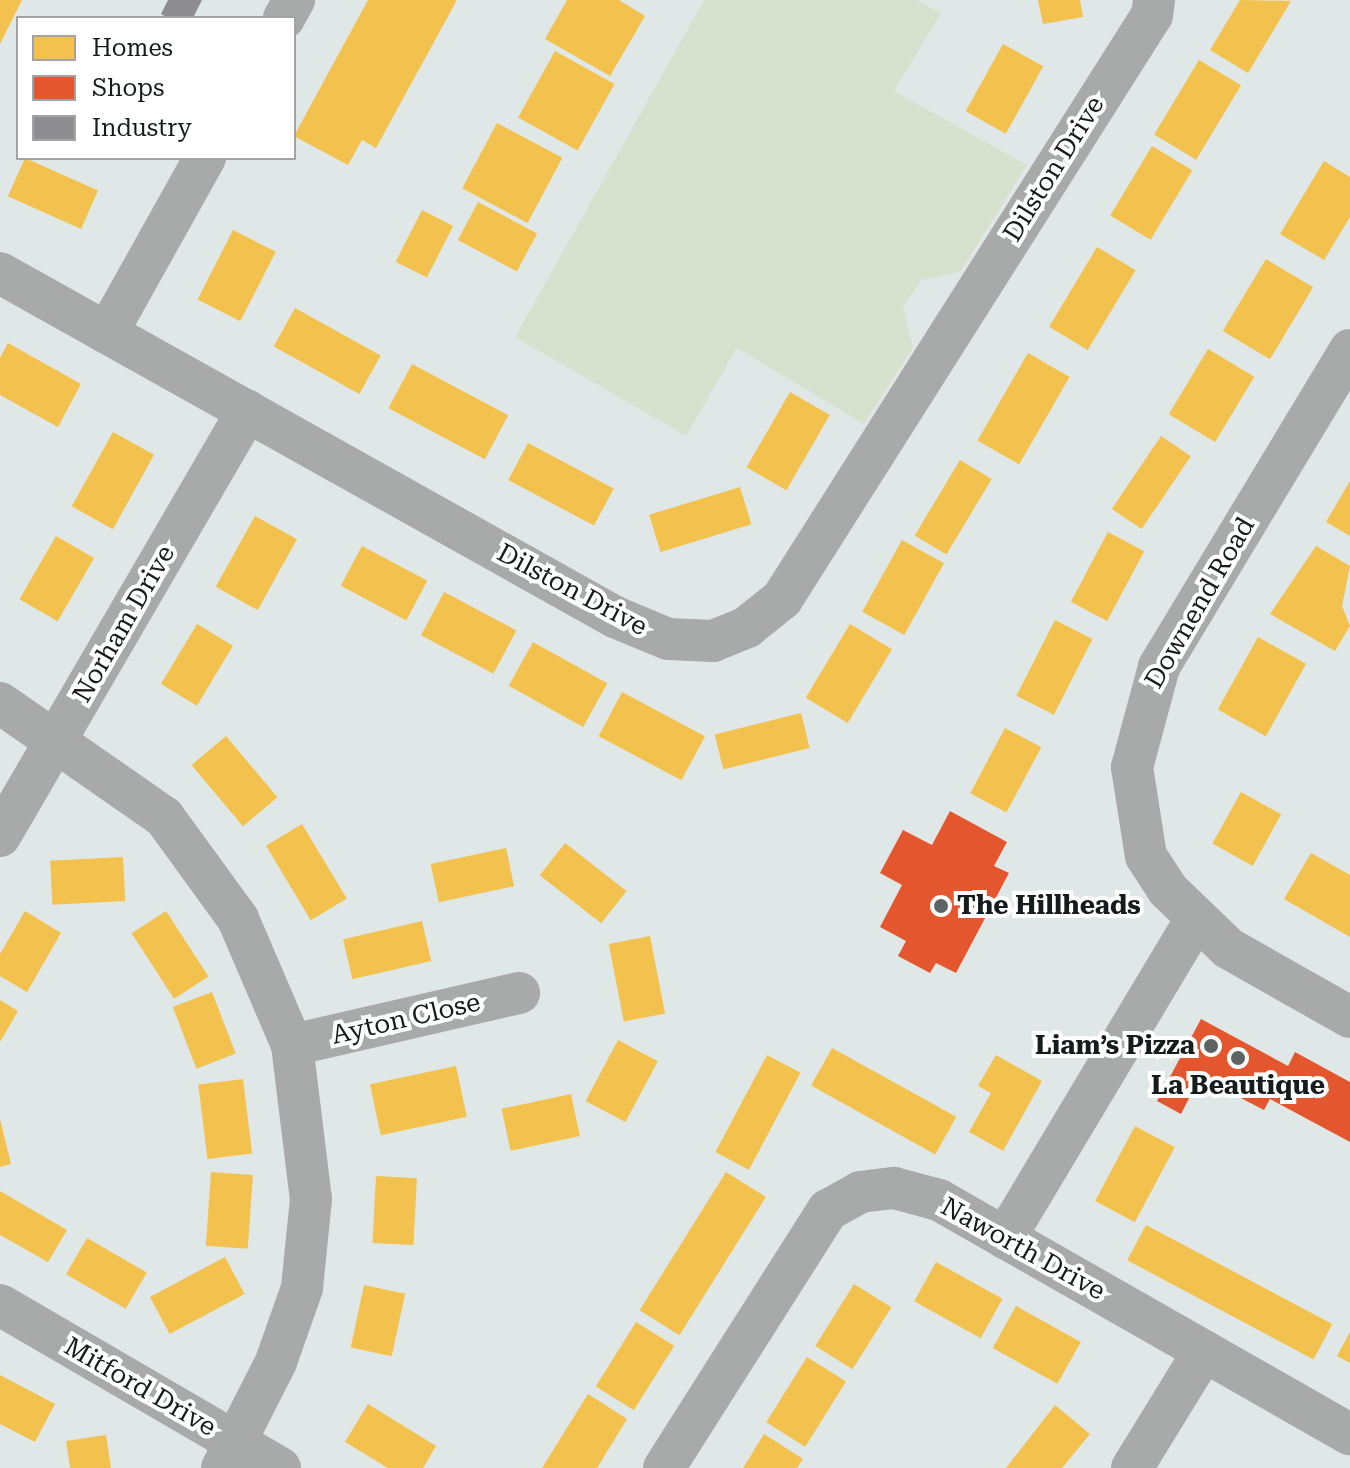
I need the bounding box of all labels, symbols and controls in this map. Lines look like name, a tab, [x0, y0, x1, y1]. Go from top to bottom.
legend	[16, 16, 296, 160]
text: Homes	[92, 34, 173, 62]
text: Shops	[92, 74, 164, 102]
street label: Dilston Drive	[997, 91, 1111, 247]
text: Industry	[92, 114, 192, 142]
street label: Downend Road	[1138, 512, 1262, 694]
street label: Dilston Drive	[492, 537, 652, 643]
street label: Norham Drive	[66, 540, 182, 708]
place label: The Hillheads	[957, 890, 1141, 922]
marker: The Hillheads	[932, 897, 950, 915]
street label: Ayton Close	[329, 987, 483, 1051]
place label: Liam’s Pizza	[1035, 1030, 1195, 1062]
marker: Liam’s Pizza	[1202, 1037, 1220, 1055]
marker: La Beautique	[1229, 1049, 1247, 1067]
place label: La Beautique	[1151, 1070, 1325, 1102]
street label: Naworth Drive	[935, 1191, 1111, 1307]
street label: Mitford Drive	[58, 1331, 222, 1443]

